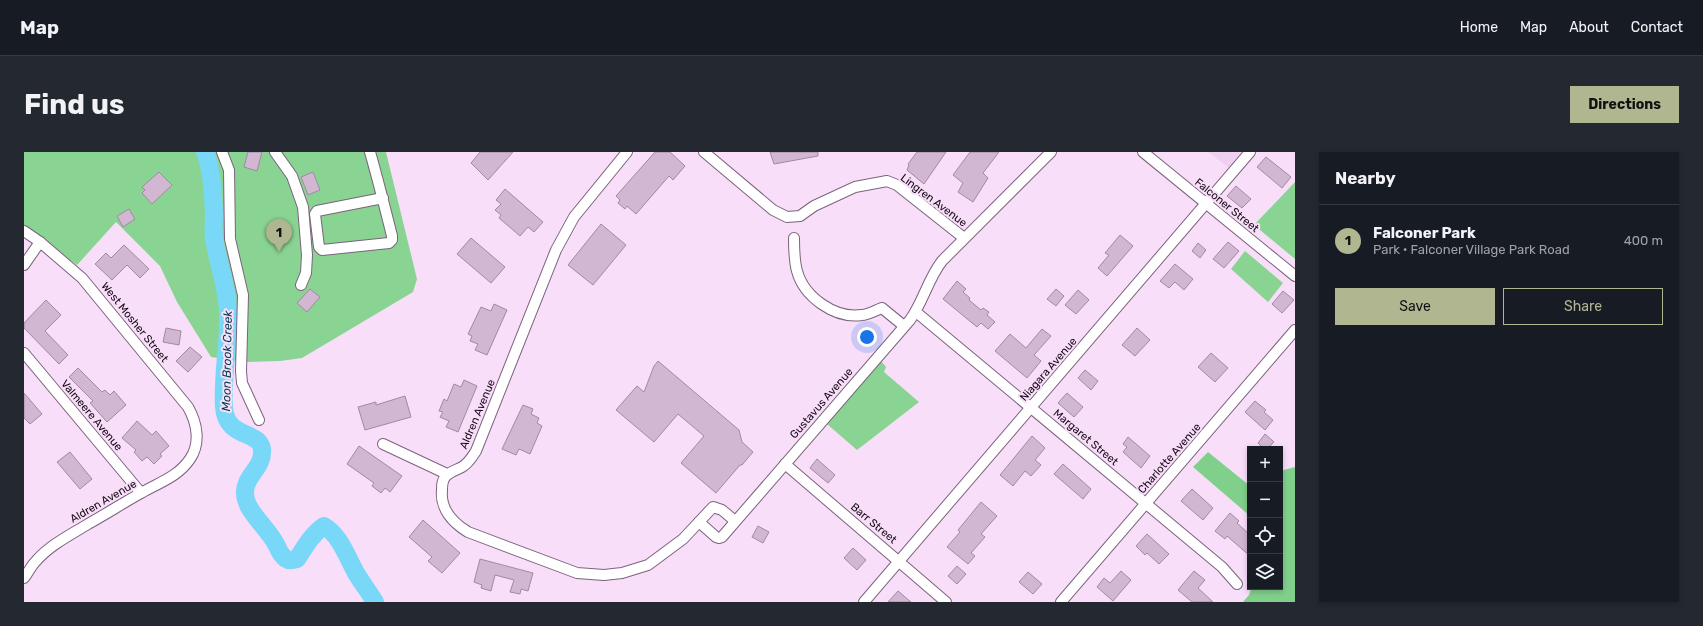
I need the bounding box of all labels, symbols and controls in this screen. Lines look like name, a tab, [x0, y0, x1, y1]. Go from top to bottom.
text: Map	[20, 16, 59, 39]
text: Home	[1460, 19, 1498, 36]
text: Map	[1520, 19, 1547, 36]
text: About	[1569, 19, 1609, 36]
text: Contact	[1631, 19, 1683, 36]
button: Directions	[1570, 86, 1679, 123]
text: Find us	[24, 88, 124, 121]
text: Nearby	[1335, 168, 1396, 188]
street label: Lingren Avenue	[898, 171, 970, 230]
street label: Falconer Street	[1192, 176, 1262, 236]
pin: 1	[266, 219, 292, 252]
text: Falconer Park	[1373, 224, 1476, 242]
text: 1	[1345, 233, 1351, 248]
text: 400 m	[1624, 233, 1663, 248]
text: Park · Falconer Village Park Road	[1373, 242, 1570, 257]
street label: West Mosher Street	[98, 280, 171, 366]
button: Save	[1335, 288, 1495, 325]
button: Share	[1503, 288, 1663, 325]
water label: Moon Brook Creek	[219, 310, 235, 412]
your location	[857, 327, 877, 347]
street label: Niagara Avenue	[1017, 335, 1080, 404]
street label: Gustavus Avenue	[787, 365, 856, 441]
street label: Valmeere Avenue	[58, 377, 125, 453]
street label: Aldren Avenue	[457, 377, 498, 451]
street label: Margaret Street	[1051, 407, 1121, 469]
street label: Charlotte Avenue	[1135, 421, 1203, 496]
map controls	[1247, 446, 1283, 590]
button: +	[1247, 446, 1283, 482]
street label: Aldren Avenue	[68, 477, 139, 526]
button: −	[1247, 482, 1283, 518]
street label: Barr Street	[848, 500, 900, 547]
button: locate	[1247, 518, 1283, 554]
button: layers	[1247, 554, 1283, 590]

